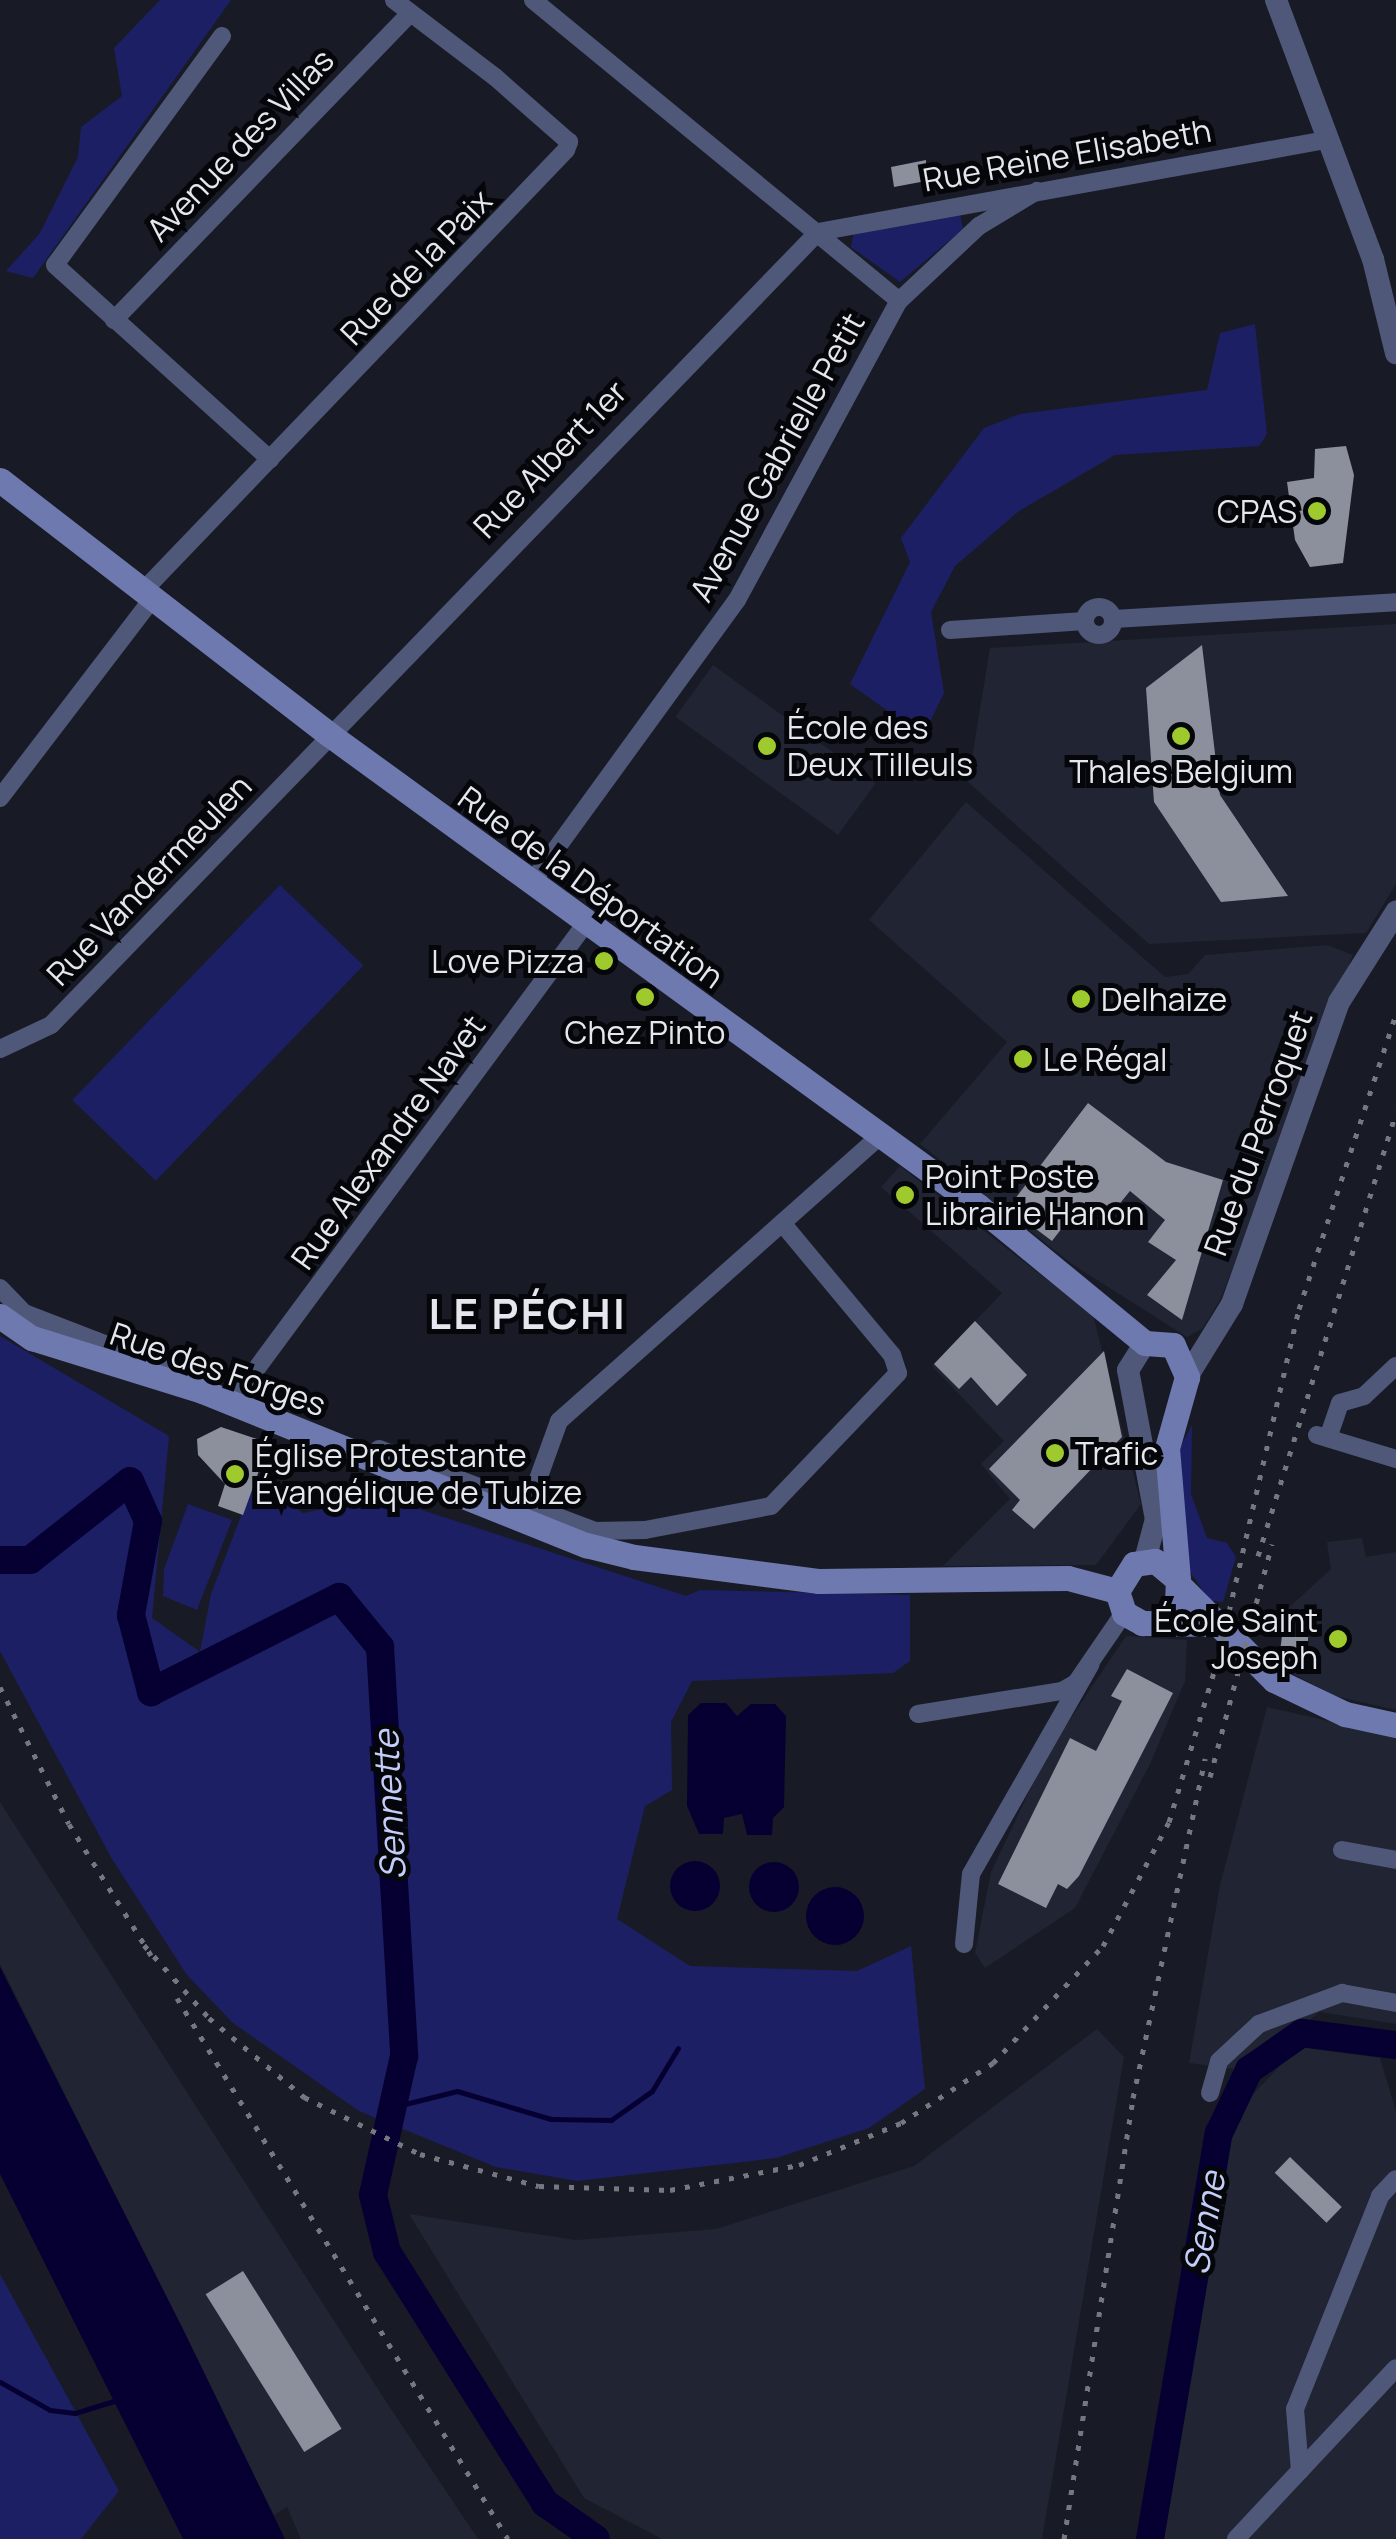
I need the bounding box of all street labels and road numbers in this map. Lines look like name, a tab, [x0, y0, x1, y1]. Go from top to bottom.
street label: Avenue des Villas	[138, 41, 342, 249]
street label: Rue Reine Elisabeth	[920, 111, 1214, 199]
street label: Rue de la Paix	[332, 181, 500, 353]
street label: Avenue Gabrielle Petit	[682, 306, 872, 608]
street label: Rue Albert 1er	[466, 373, 634, 545]
street label: Rue Vandermeulen	[39, 767, 259, 993]
street label: Rue de la Déportation	[451, 778, 731, 996]
street label: Rue du Perroquet	[1196, 1005, 1320, 1261]
street label: Rue Alexandre Navet	[283, 1008, 493, 1276]
street label: Rue des Forges	[105, 1314, 331, 1424]

